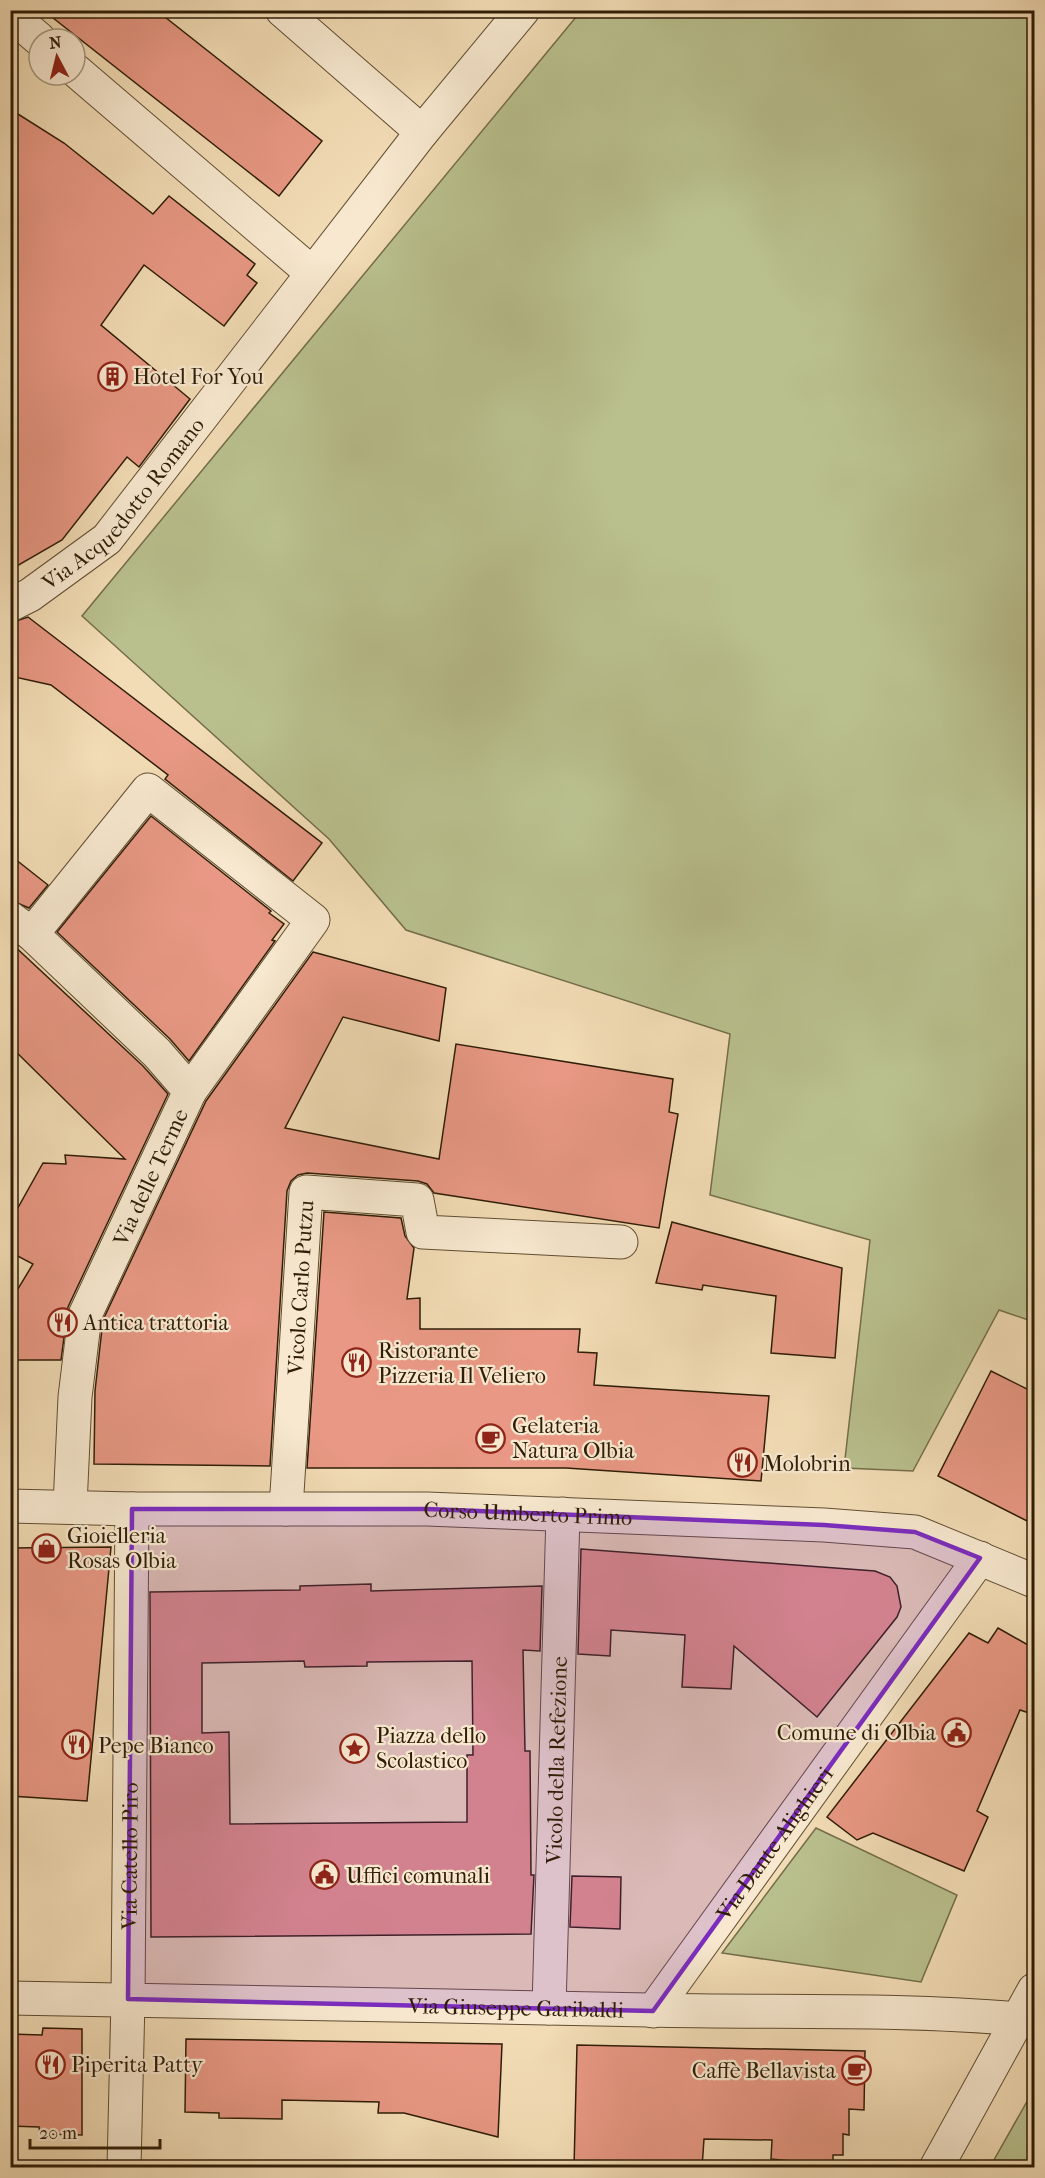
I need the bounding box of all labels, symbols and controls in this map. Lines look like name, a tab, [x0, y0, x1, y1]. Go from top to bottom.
north arrow	[27, 27, 87, 87]
text: N	[48, 32, 63, 53]
building icon: Hotel For You	[96, 360, 128, 392]
place label: Hotel For You	[133, 364, 264, 390]
street label: Via Acquedotto Romano	[36, 413, 210, 597]
street label: Via delle Terme	[107, 1105, 194, 1251]
street label: Vicolo Carlo Putzu	[282, 1199, 319, 1377]
restaurant icon: Antica trattoria	[46, 1306, 78, 1338]
place label: Antica trattoria	[82, 1310, 230, 1336]
place label: Ristorante Pizzeria Il Veliero	[378, 1338, 546, 1389]
restaurant icon: Ristorante Pizzeria Il Veliero	[341, 1347, 373, 1379]
place label: Gelateria Natura Olbia	[512, 1413, 635, 1464]
cafe icon: Gelateria Natura Olbia	[475, 1422, 507, 1454]
restaurant icon: Molobrin	[726, 1447, 758, 1479]
place label: Molobrin	[763, 1451, 851, 1477]
street label: Corso Umberto Primo	[423, 1497, 633, 1531]
place label: Gioielleria Rosas Olbia	[67, 1523, 177, 1574]
shop icon: Gioielleria Rosas Olbia	[30, 1532, 62, 1564]
street label: Vicolo della Refezione	[541, 1656, 573, 1865]
public building icon: Comune di Olbia	[941, 1716, 973, 1748]
place label: Comune di Olbia	[777, 1720, 937, 1746]
place label: Piazza dello Scolastico	[376, 1723, 486, 1774]
restaurant icon: Pepe Bianco	[61, 1729, 93, 1761]
place icon: Piazza dello Scolastico	[339, 1732, 371, 1764]
place label: Pepe Bianco	[98, 1733, 214, 1759]
street label: Via Dante Alighieri	[710, 1762, 839, 1926]
street label: Via Catello Piro	[117, 1782, 144, 1931]
public building icon: Uffici comunali	[309, 1859, 341, 1891]
place label: Uffici comunali	[346, 1863, 491, 1889]
street label: Via Giuseppe Garibaldi	[407, 1993, 625, 2024]
restaurant icon: Piperita Patty	[34, 2048, 66, 2080]
place label: Piperita Patty	[71, 2052, 204, 2078]
cafe icon: Caffè Bellavista	[841, 2054, 873, 2086]
place label: Caffè Bellavista	[692, 2058, 837, 2084]
scale bar	[30, 2112, 160, 2150]
text: 20 m	[39, 2123, 77, 2144]

